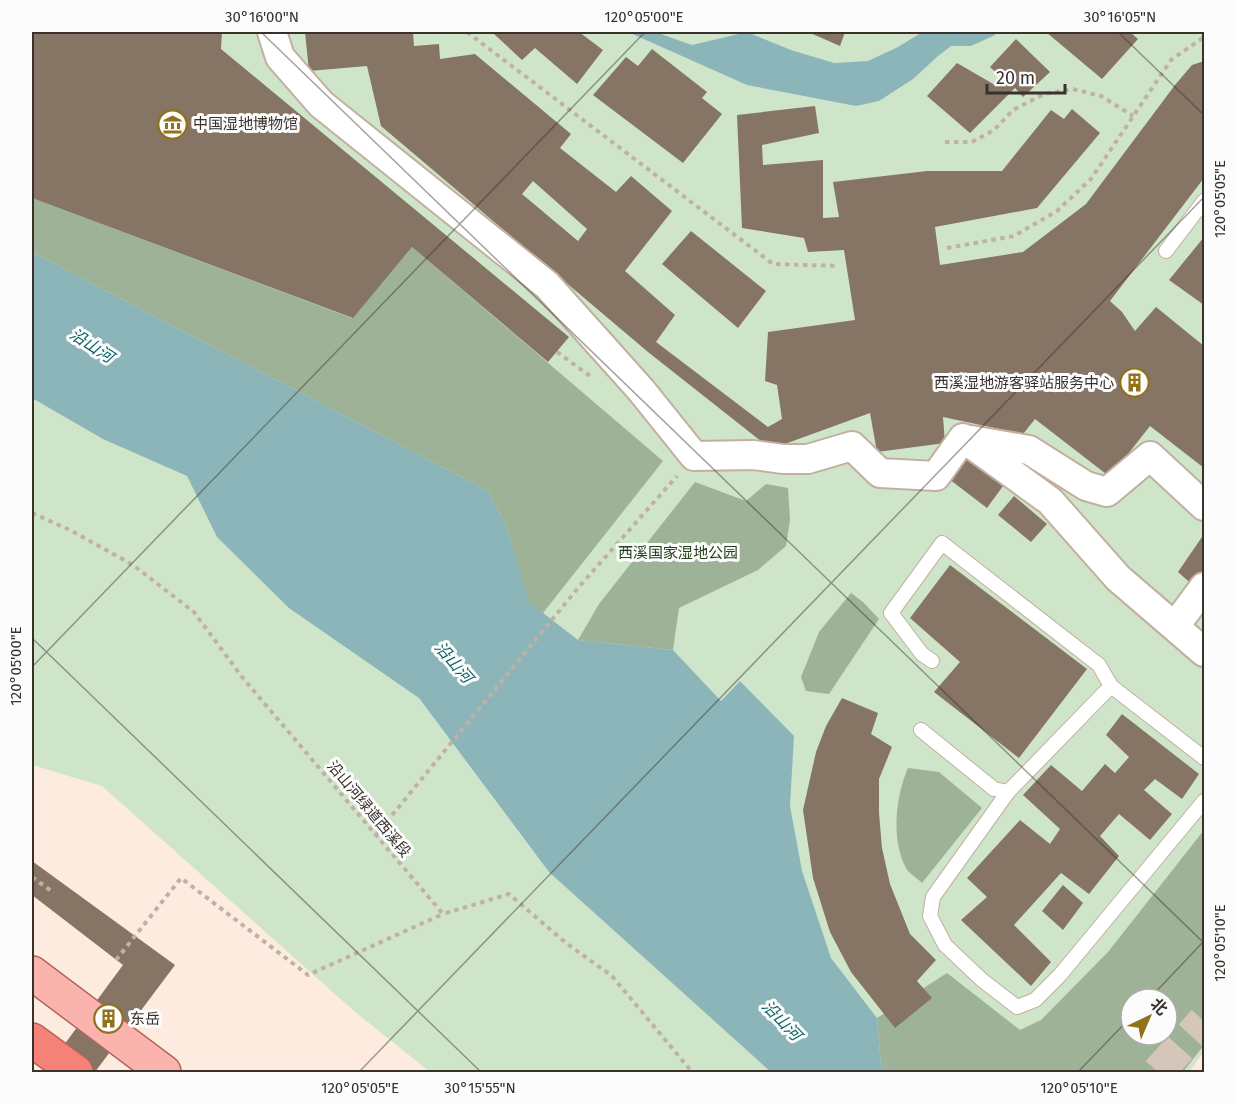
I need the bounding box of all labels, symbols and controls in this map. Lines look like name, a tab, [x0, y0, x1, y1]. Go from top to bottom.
text: 30°16'00"N	[225, 8, 299, 26]
text: 120°05'00"E	[604, 8, 684, 26]
text: 30°16'05"N	[1084, 8, 1156, 26]
scale bar	[987, 57, 1065, 95]
text: 20 m	[996, 67, 1035, 89]
museum icon: 中国湿地博物馆	[156, 108, 188, 140]
place label: 中国湿地博物馆	[193, 115, 298, 133]
text: 120°05'05"E	[1211, 160, 1229, 238]
water label: 沿山河	[66, 324, 120, 368]
building icon: 西溪湿地游客驿站服务中心	[1119, 367, 1151, 399]
place label: 西溪湿地游客驿站服务中心	[934, 374, 1114, 392]
park label: 西溪国家湿地公园	[618, 544, 738, 562]
text: 120°05'00"E	[7, 626, 25, 706]
water label: 沿山河	[431, 638, 479, 689]
street label: 沿山河绿道西溪段	[324, 757, 414, 861]
text: 120°05'10"E	[1211, 904, 1229, 982]
north arrow	[1119, 987, 1179, 1047]
text: 北	[1147, 994, 1171, 1019]
water label: 沿山河	[758, 996, 807, 1046]
building icon: 东岳	[93, 1003, 125, 1035]
place label: 东岳	[130, 1010, 160, 1028]
text: 120°05'05"E	[321, 1079, 399, 1097]
text: 30°15'55"N	[444, 1079, 516, 1097]
text: 120°05'10"E	[1040, 1079, 1118, 1097]

